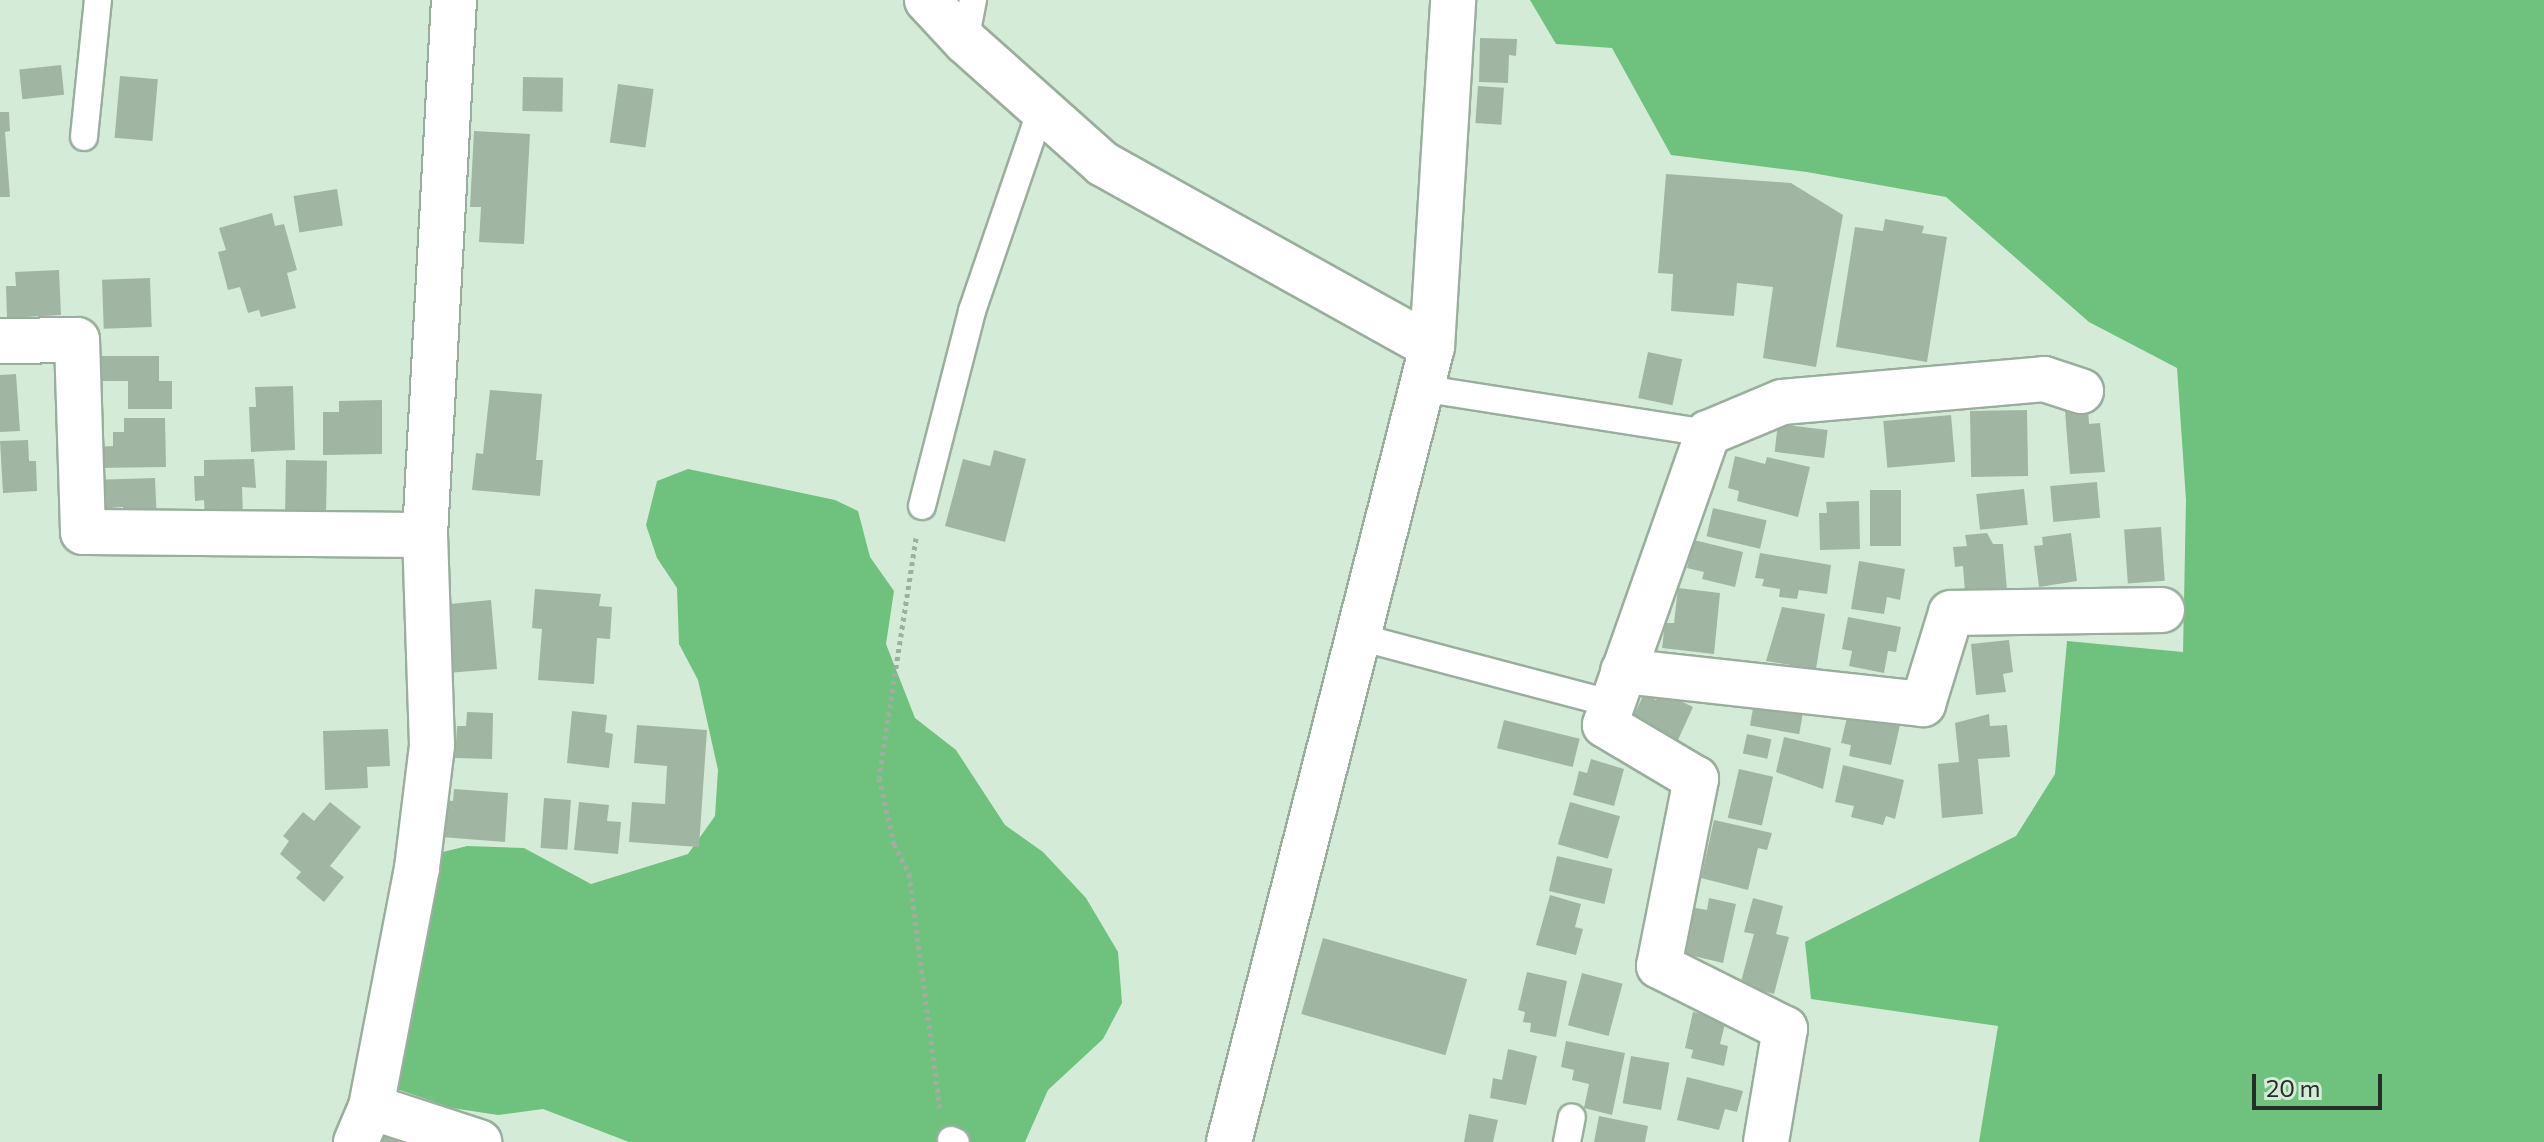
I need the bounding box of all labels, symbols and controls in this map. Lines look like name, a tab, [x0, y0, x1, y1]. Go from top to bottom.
scale bar	[2256, 1058, 2386, 1108]
text: 20 m	[2266, 1073, 2320, 1102]

